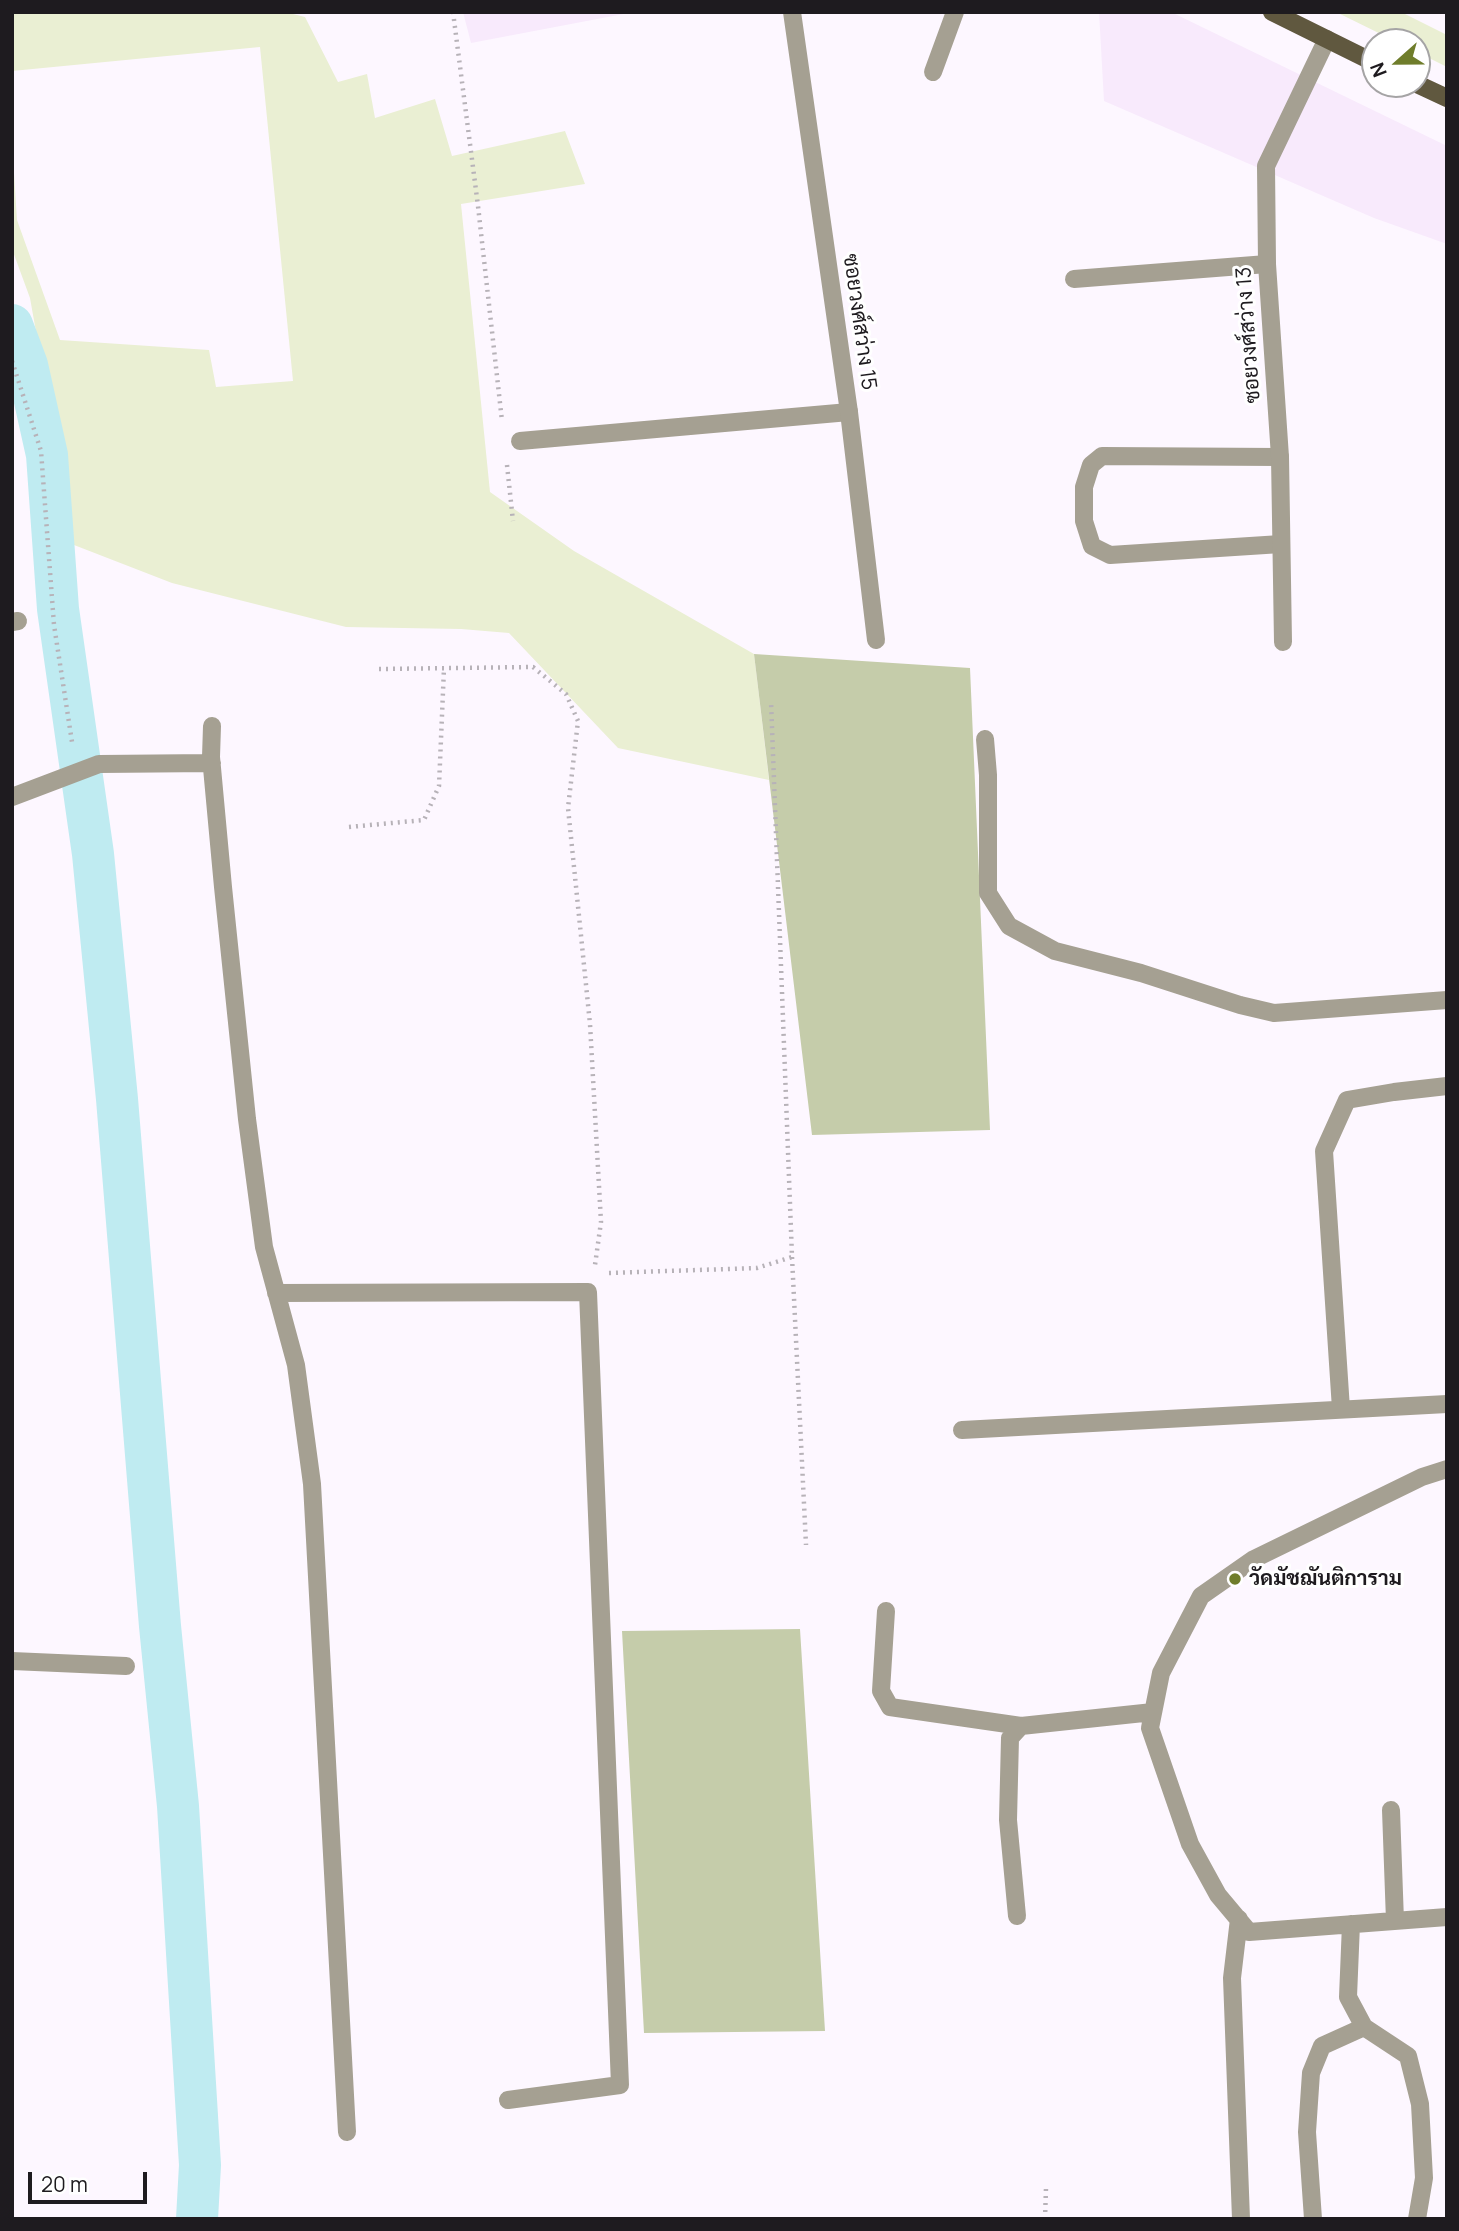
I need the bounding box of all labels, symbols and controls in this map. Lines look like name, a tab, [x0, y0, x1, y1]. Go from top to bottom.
north arrow	[1361, 28, 1431, 98]
text: N	[1364, 59, 1393, 81]
street label: ซอยวงศ์สว่าง 15	[837, 252, 881, 392]
street label: ซอยวงศ์สว่าง 13	[1232, 266, 1266, 404]
place label: วัดมัชฌันติการาม	[1249, 1566, 1402, 1592]
marker: วัดมัชฌันติการาม	[1227, 1571, 1243, 1587]
scale bar	[32, 2158, 150, 2202]
text: 20 m	[41, 2170, 88, 2198]

